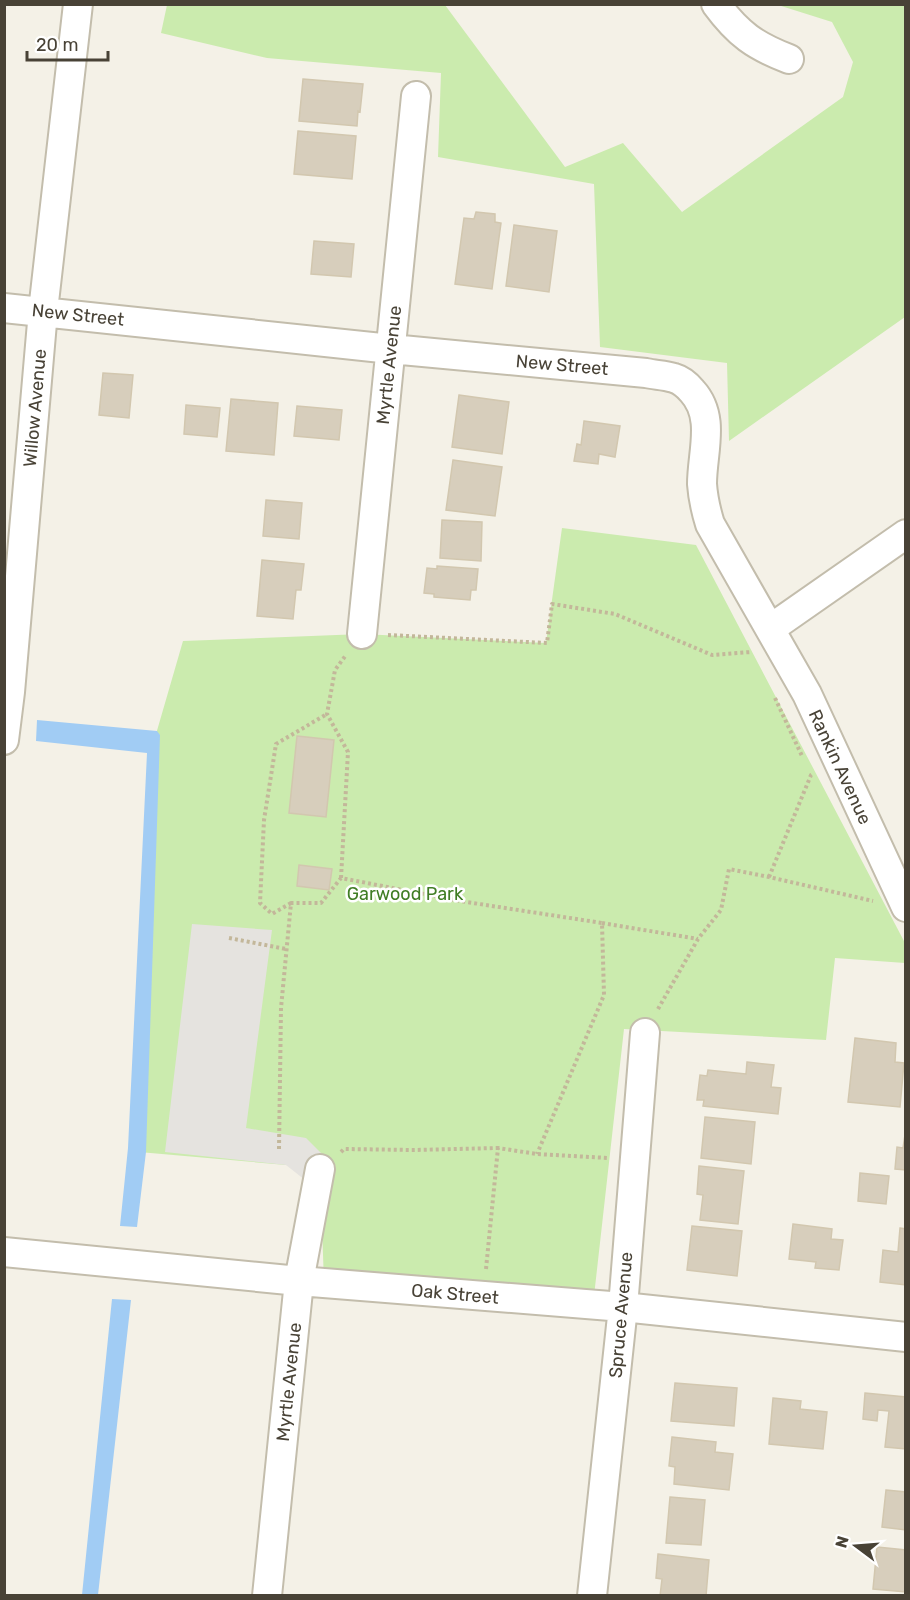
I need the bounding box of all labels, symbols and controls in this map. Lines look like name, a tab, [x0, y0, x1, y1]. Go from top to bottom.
scale bar	[27, 24, 108, 62]
text: 20 m	[36, 34, 78, 56]
street label: New Street	[31, 299, 125, 331]
street label: Myrtle Avenue	[372, 304, 406, 426]
street label: Willow Avenue	[19, 348, 51, 468]
street label: New Street	[515, 350, 609, 380]
street label: Rankin Avenue	[804, 706, 876, 828]
park label: Garwood Park	[347, 883, 464, 905]
street label: Spruce Avenue	[605, 1251, 637, 1379]
street label: Oak Street	[410, 1279, 500, 1309]
street label: Myrtle Avenue	[272, 1321, 306, 1443]
north arrow	[826, 1516, 886, 1576]
text: N	[831, 1534, 853, 1550]

